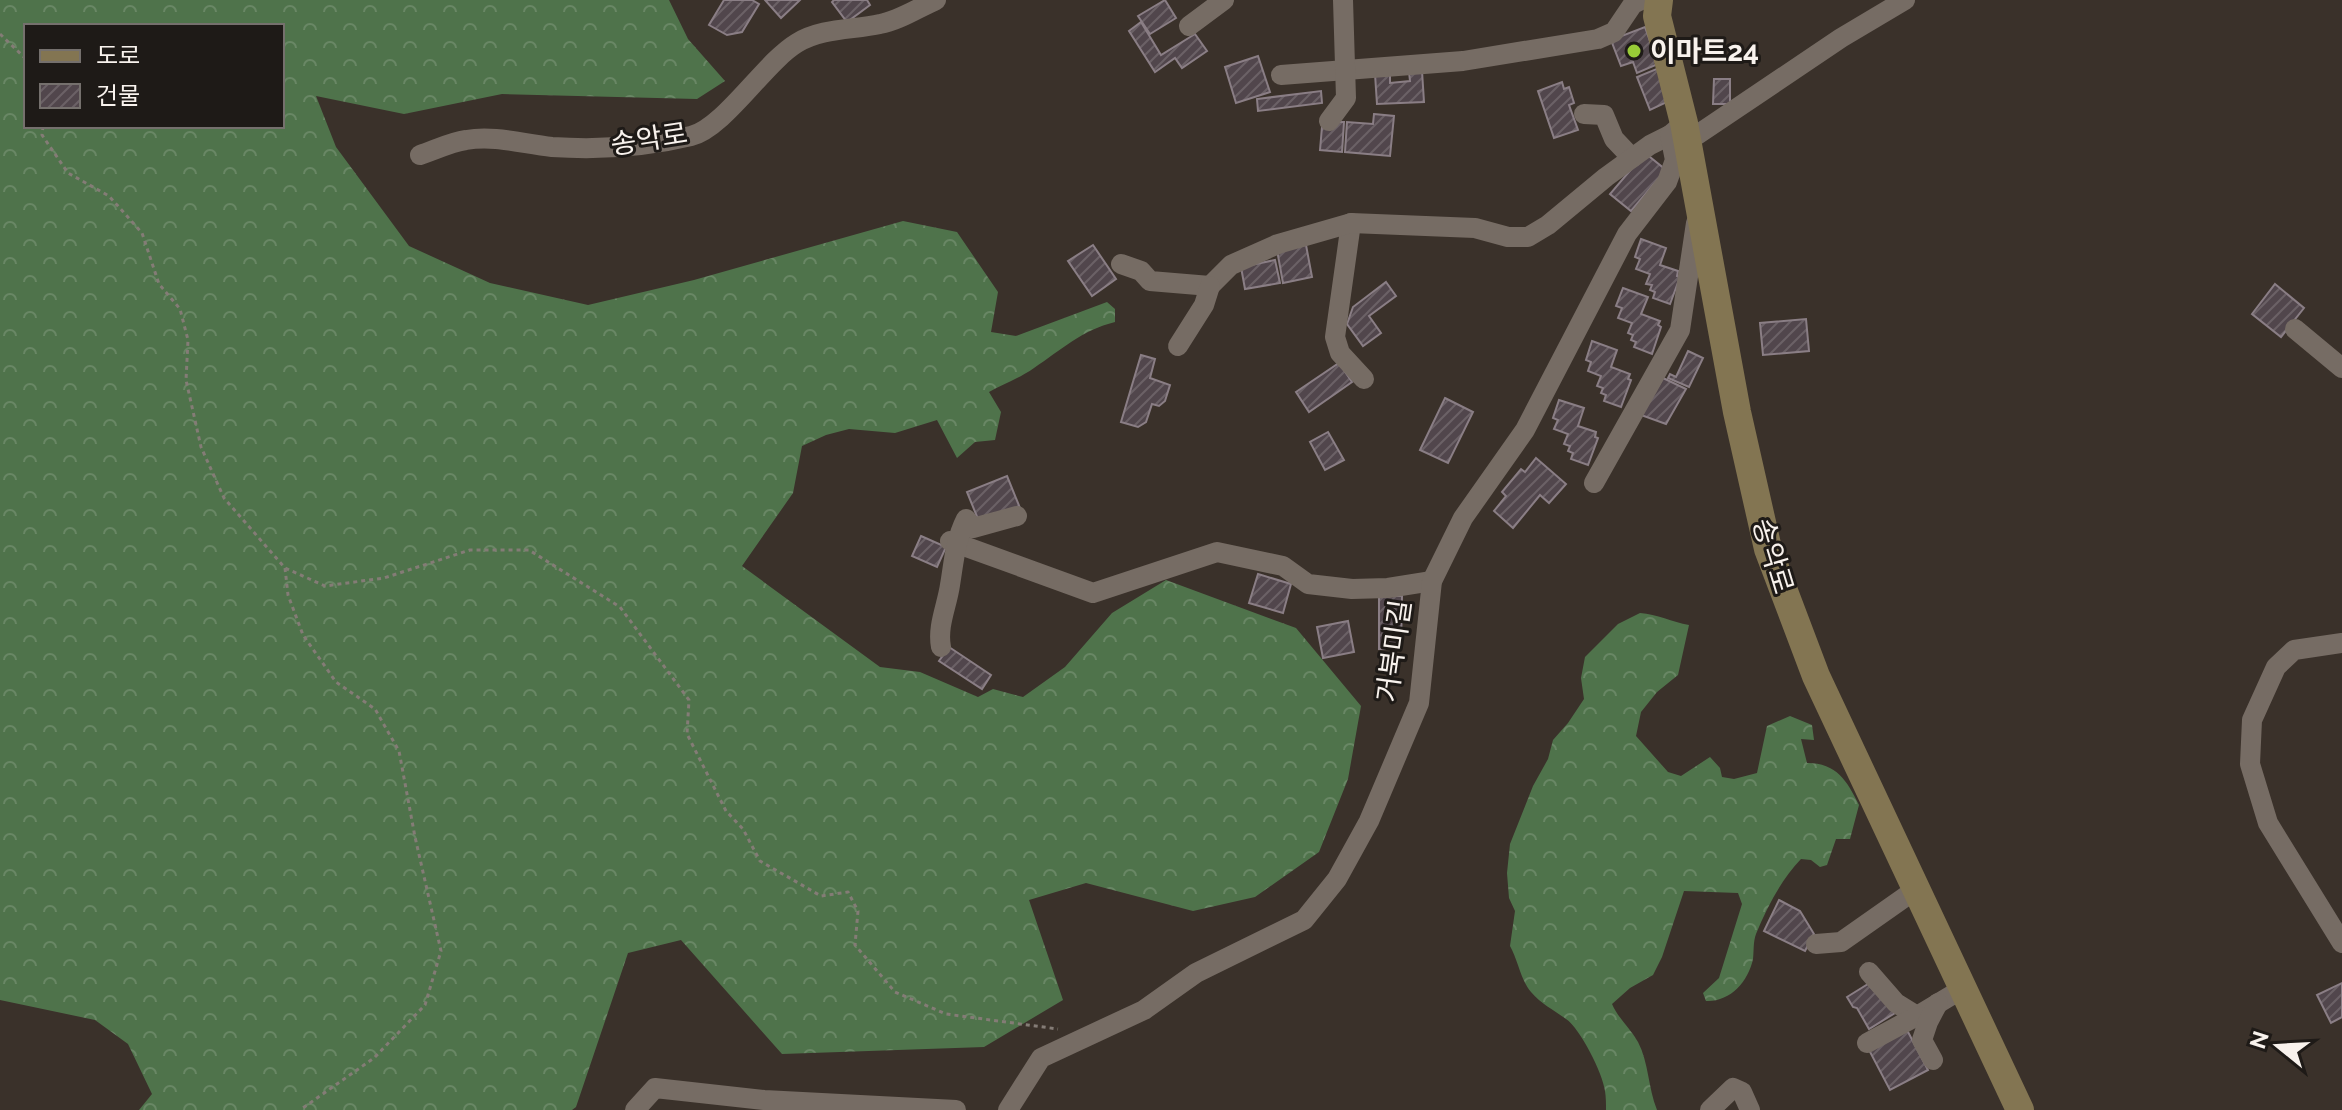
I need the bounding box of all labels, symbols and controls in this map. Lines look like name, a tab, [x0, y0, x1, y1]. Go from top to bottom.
legend	[24, 24, 284, 128]
place label: 이마트24	[1650, 35, 1759, 68]
text: 도로	[96, 41, 140, 70]
marker: 이마트24	[1625, 42, 1643, 60]
text: 건물	[96, 81, 140, 110]
street label: 송악로	[608, 117, 690, 161]
street label: 송악로	[1746, 514, 1800, 598]
street label: 거북미길	[1370, 598, 1418, 704]
north arrow	[2238, 1006, 2318, 1086]
text: N	[2244, 1028, 2274, 1052]

